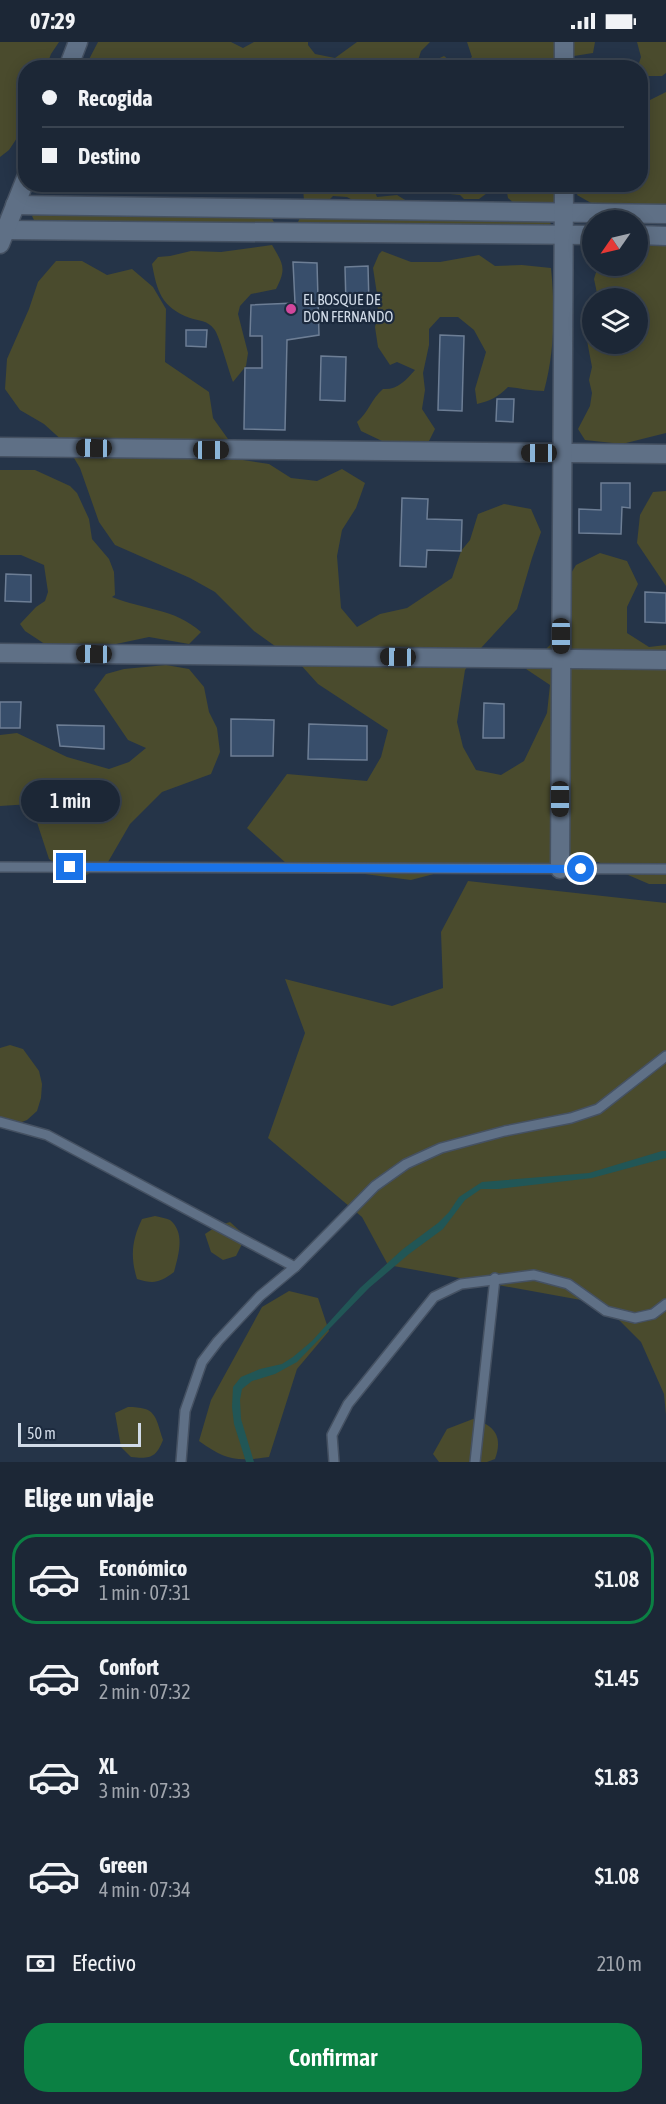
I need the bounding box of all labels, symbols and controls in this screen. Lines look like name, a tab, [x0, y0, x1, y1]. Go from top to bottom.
text: 07:29	[30, 8, 75, 34]
text: Recogida	[78, 85, 153, 111]
text: Destino	[78, 143, 140, 169]
north arrow	[582, 210, 648, 276]
map controls	[582, 210, 648, 354]
button: layers	[582, 288, 648, 354]
place label: EL BOSQUE DE DON FERNANDO	[303, 291, 393, 325]
marker: EL BOSQUE DE DON FERNANDO	[284, 302, 298, 316]
car	[76, 439, 112, 457]
car	[193, 441, 229, 459]
car	[521, 444, 557, 462]
car	[552, 618, 570, 654]
car	[76, 645, 112, 663]
car	[380, 648, 416, 666]
callout: 1 min	[20, 780, 119, 822]
car	[551, 781, 569, 817]
text: 1 min	[50, 789, 91, 812]
route end	[56, 853, 83, 880]
route start	[567, 855, 594, 882]
scale bar	[18, 1420, 141, 1448]
text: 50 m	[27, 1424, 56, 1442]
text: Elige un viaje	[24, 1482, 154, 1513]
icon: car	[27, 1552, 81, 1606]
text: Económico	[99, 1555, 187, 1581]
text: $1.08	[595, 1566, 639, 1592]
text: 1 min · 07:31	[99, 1581, 191, 1604]
icon: car	[27, 1651, 81, 1705]
text: Confort	[99, 1654, 159, 1680]
text: $1.45	[595, 1665, 639, 1691]
text: 2 min · 07:32	[99, 1680, 191, 1703]
icon: car	[27, 1750, 81, 1804]
text: XL	[99, 1753, 117, 1779]
text: $1.83	[595, 1764, 639, 1790]
text: 3 min · 07:33	[99, 1779, 191, 1802]
icon: car	[27, 1849, 81, 1903]
text: Green	[99, 1852, 148, 1878]
text: $1.08	[595, 1863, 639, 1889]
text: 4 min · 07:34	[99, 1878, 191, 1901]
icon: cash	[24, 1947, 57, 1980]
text: Efectivo	[72, 1950, 136, 1976]
text: 210 m	[597, 1952, 642, 1975]
button: Confirmar	[24, 2023, 642, 2092]

